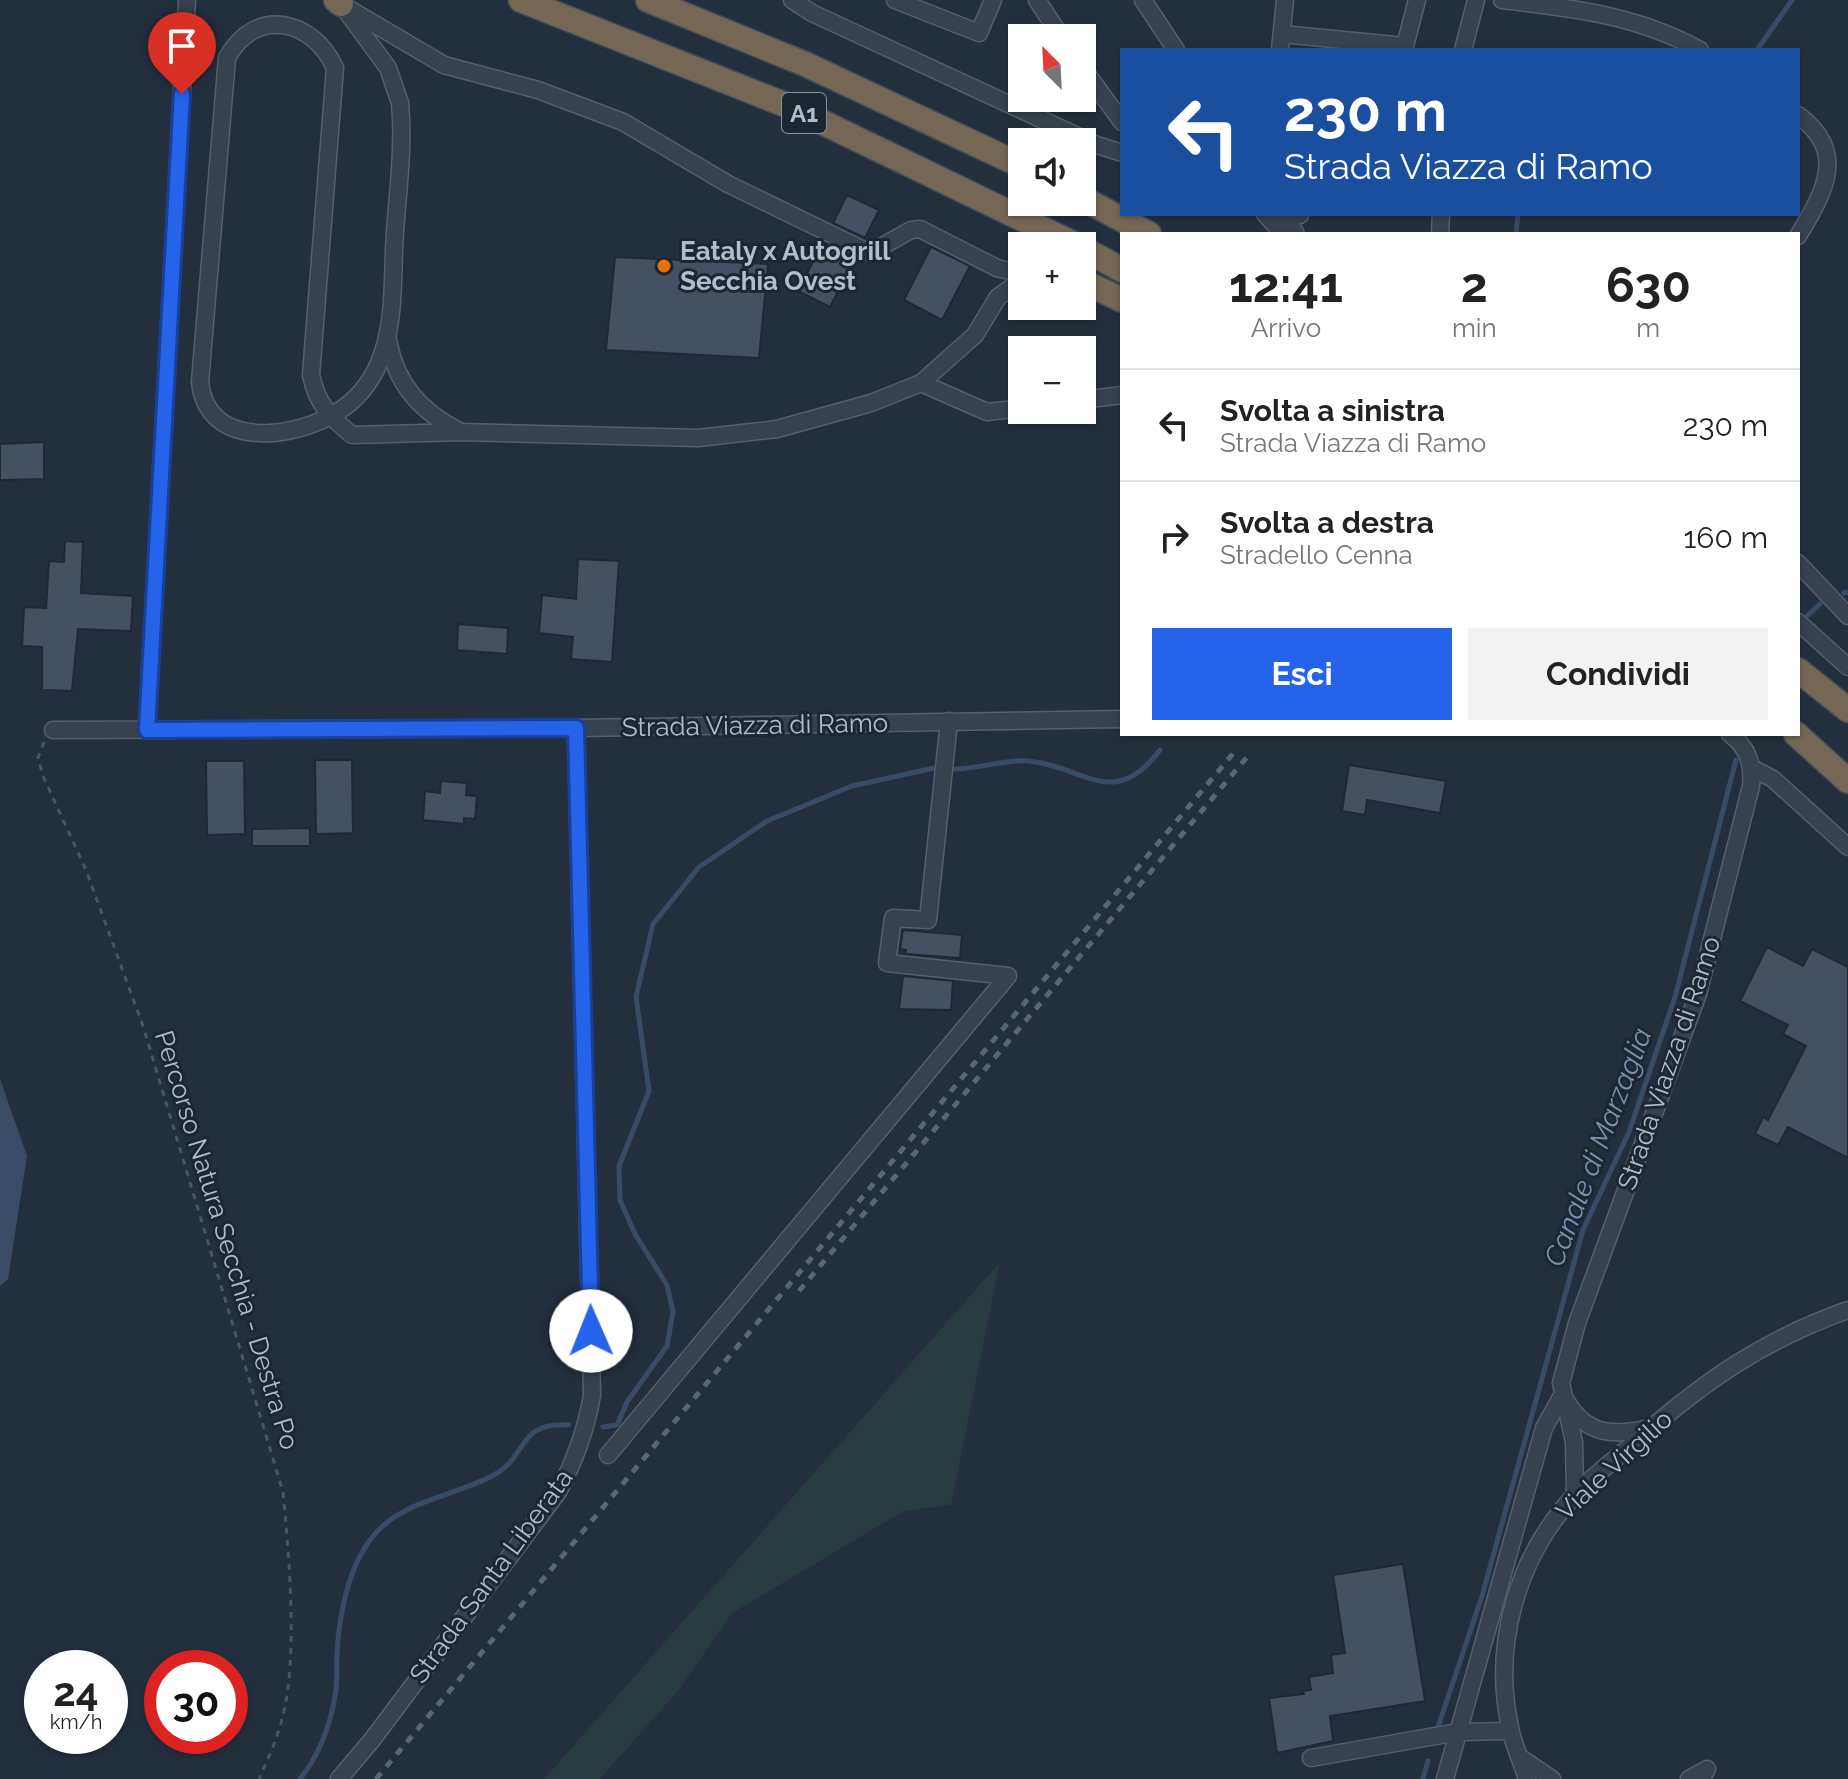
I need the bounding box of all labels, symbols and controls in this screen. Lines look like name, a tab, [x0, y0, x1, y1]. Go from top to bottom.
pin	[148, 12, 216, 94]
icon: arrive	[160, 24, 204, 68]
north arrow	[1008, 24, 1096, 112]
map controls	[1008, 24, 1096, 424]
text: 230 m	[1284, 78, 1447, 144]
icon: left	[1152, 80, 1256, 184]
road number: A1	[782, 93, 826, 133]
button: sound	[1008, 128, 1096, 216]
text: Strada Viazza di Ramo	[1284, 145, 1653, 187]
button: +	[1008, 232, 1096, 320]
place label: Eataly x Autogrill Secchia Ovest	[680, 236, 891, 296]
marker: Eataly x Autogrill Secchia Ovest	[655, 257, 673, 275]
text: 12:41	[1229, 257, 1343, 313]
text: 2	[1461, 257, 1488, 313]
text: 630	[1606, 257, 1691, 313]
text: Arrivo	[1251, 313, 1321, 343]
text: min	[1452, 313, 1497, 343]
text: m	[1636, 313, 1660, 343]
button: −	[1008, 336, 1096, 424]
text: Svolta a sinistra	[1220, 393, 1445, 428]
icon: left	[1152, 403, 1196, 447]
text: 230 m	[1683, 408, 1768, 443]
text: Strada Viazza di Ramo	[1220, 428, 1486, 458]
text: Svolta a destra	[1220, 505, 1434, 540]
icon: right	[1152, 515, 1196, 559]
text: 160 m	[1683, 520, 1768, 555]
text: Stradello Cenna	[1220, 540, 1413, 570]
button: Esci	[1152, 628, 1452, 720]
button: Condividi	[1468, 628, 1768, 720]
street label: Strada Viazza di Ramo	[622, 708, 888, 742]
street label: Strada Viazza di Ramo	[1611, 932, 1727, 1194]
water label: Canale di Marzaglia	[1537, 1023, 1659, 1271]
street label: Percorso Natura Secchia - Destra Po	[149, 1027, 305, 1453]
position arrow	[549, 1289, 633, 1373]
street label: Viale Virgilio	[1550, 1404, 1678, 1526]
street label: Strada Santa Liberata	[403, 1463, 579, 1689]
speed limit sign: 30	[144, 1650, 248, 1754]
text: 24	[53, 1668, 99, 1715]
text: km/h	[50, 1710, 102, 1734]

